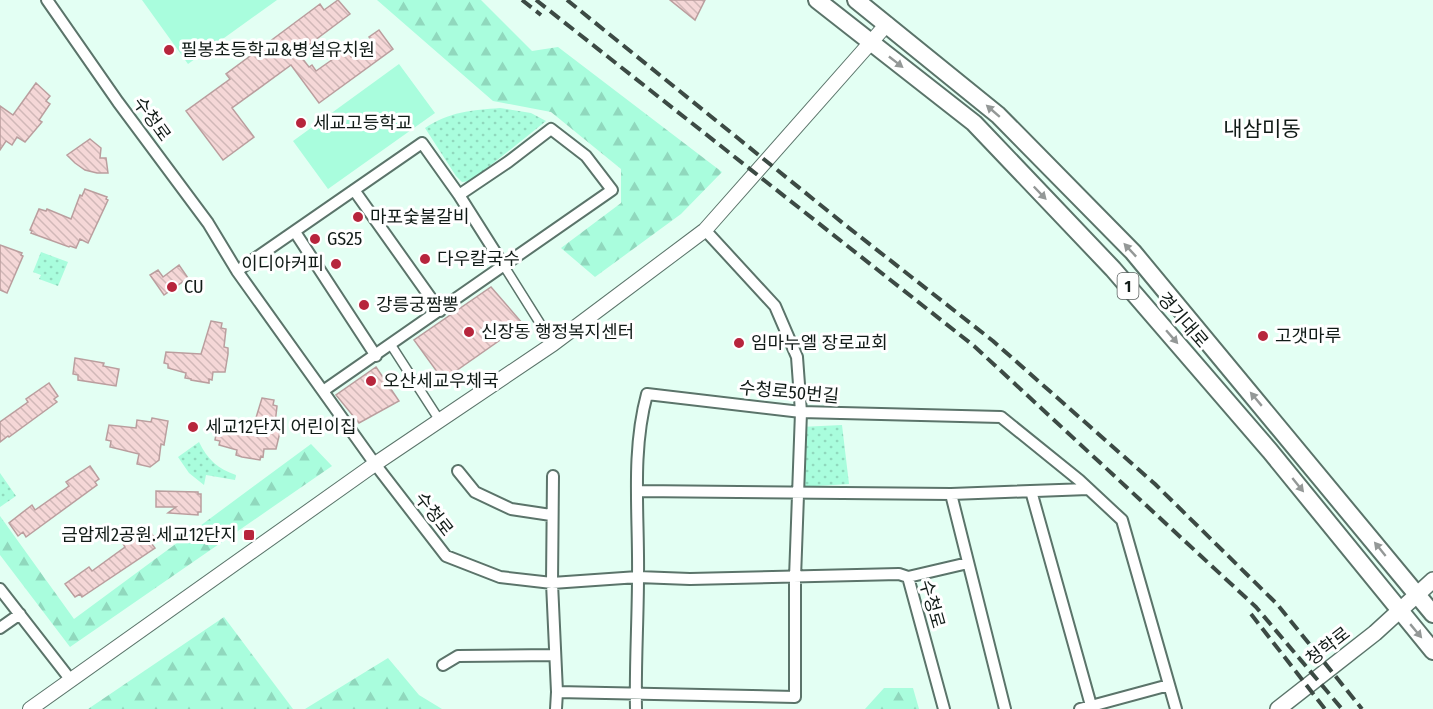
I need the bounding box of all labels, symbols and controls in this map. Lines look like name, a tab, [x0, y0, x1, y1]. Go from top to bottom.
place label: 필봉초등학교&병설유치원	[181, 39, 375, 61]
marker: 필봉초등학교&병설유치원	[162, 43, 176, 57]
one-way arrow	[888, 56, 904, 69]
street label: 수청로	[128, 92, 176, 146]
one-way arrow	[985, 105, 1001, 118]
place label: 세교고등학교	[313, 112, 412, 134]
marker: 세교고등학교	[294, 116, 308, 130]
district label: 내삼미동	[1223, 116, 1301, 142]
one-way arrow	[1033, 185, 1047, 199]
place label: 마포숯불갈비	[370, 206, 469, 228]
marker: 마포숯불갈비	[351, 210, 365, 224]
place label: GS25	[327, 228, 362, 250]
marker: GS25	[308, 232, 322, 246]
one-way arrow	[1123, 242, 1137, 257]
place label: 다우칼국수	[437, 248, 520, 270]
marker: 다우칼국수	[418, 252, 432, 266]
place label: 이디아커피	[241, 253, 324, 275]
marker: 이디아커피	[329, 257, 343, 271]
road number: 1	[1118, 273, 1138, 299]
place label: CU	[184, 276, 204, 298]
marker: CU	[165, 280, 179, 294]
street label: 경기대로	[1153, 288, 1213, 352]
place label: 강릉궁짬뽕	[376, 294, 459, 316]
marker: 강릉궁짬뽕	[357, 298, 371, 312]
place label: 신장동 행정복지센터	[481, 321, 634, 343]
marker: 신장동 행정복지센터	[462, 325, 476, 339]
place label: 고갯마루	[1275, 325, 1341, 347]
one-way arrow	[1165, 329, 1178, 344]
marker: 고갯마루	[1256, 329, 1270, 343]
place label: 임마누엘 장로교회	[751, 332, 888, 354]
marker: 임마누엘 장로교회	[732, 336, 746, 350]
place label: 오산세교우체국	[383, 370, 499, 392]
marker: 오산세교우체국	[364, 374, 378, 388]
street label: 수청로50번길	[738, 377, 840, 407]
one-way arrow	[1249, 391, 1262, 407]
place label: 세교12단지 어린이집	[205, 416, 357, 438]
marker: 세교12단지 어린이집	[186, 420, 200, 434]
one-way arrow	[1291, 478, 1303, 493]
street label: 수청로	[410, 488, 458, 540]
place label: 금암제2공원.세교12단지	[61, 524, 237, 546]
marker: 금암제2공원.세교12단지	[242, 528, 256, 542]
one-way arrow	[1374, 541, 1387, 557]
street label: 수청로	[915, 577, 949, 631]
street label: 청학로	[1302, 622, 1354, 670]
one-way arrow	[1409, 623, 1422, 638]

